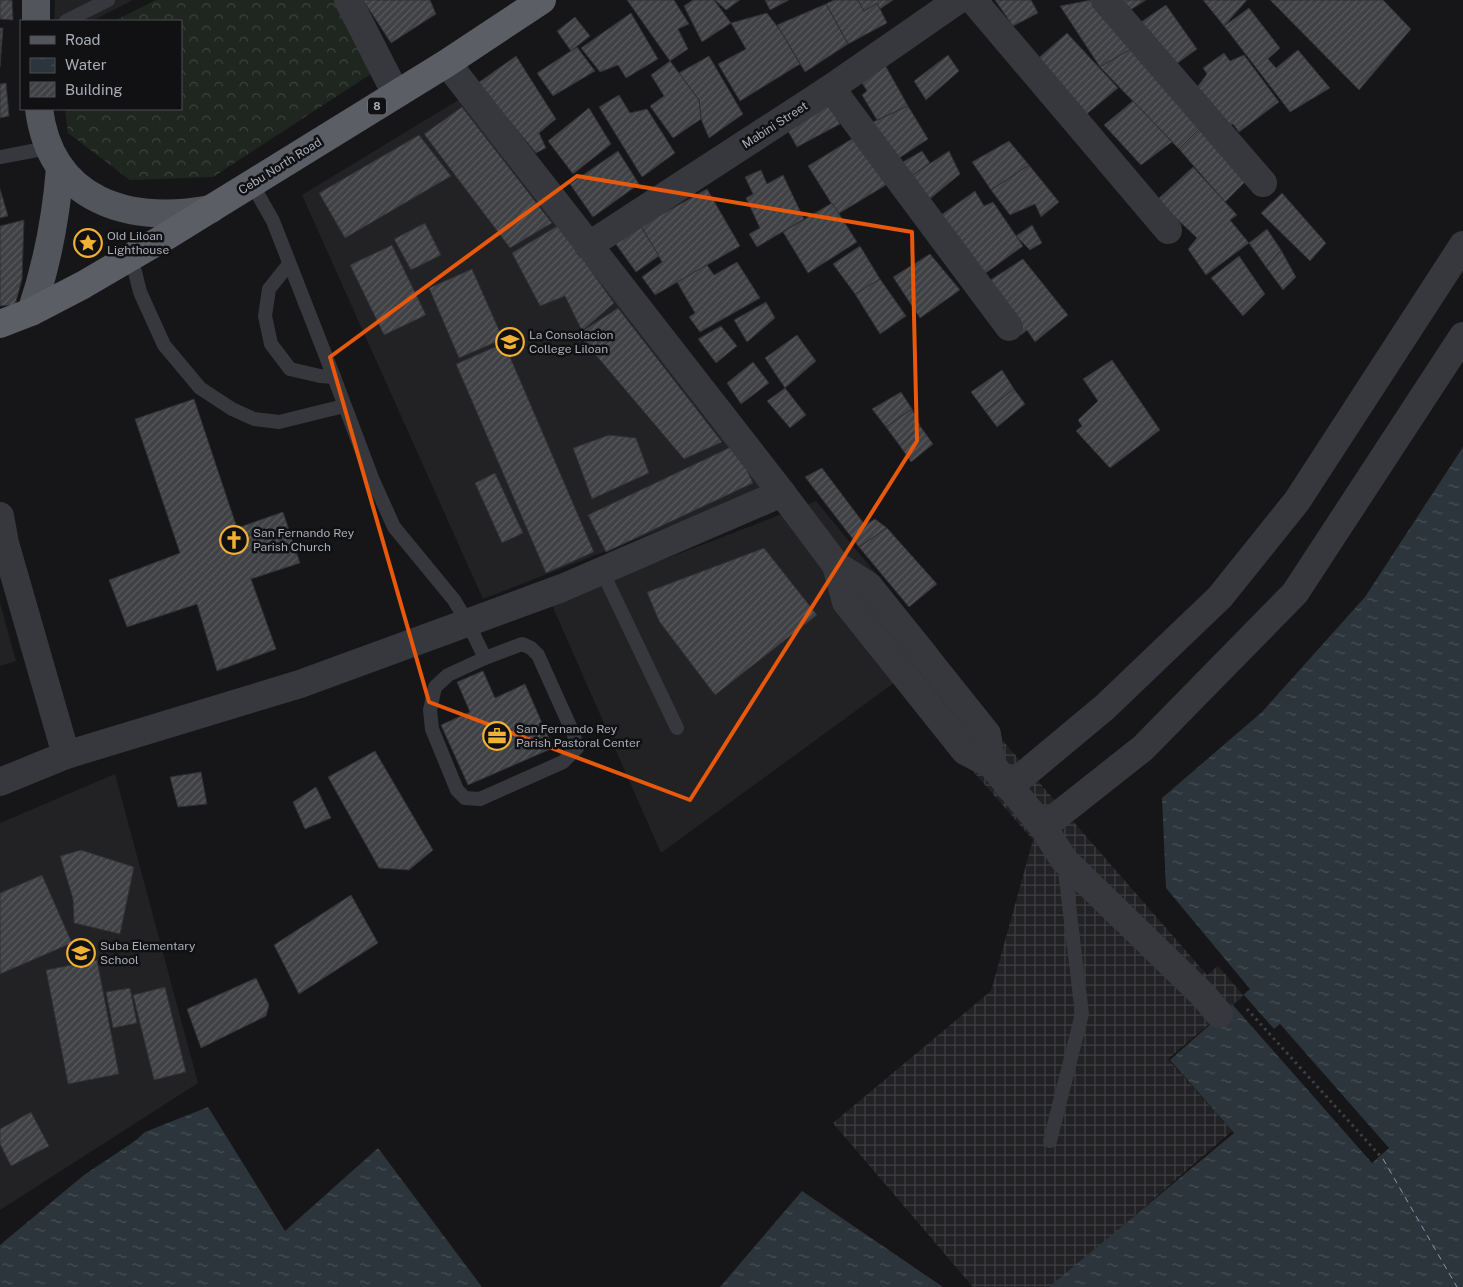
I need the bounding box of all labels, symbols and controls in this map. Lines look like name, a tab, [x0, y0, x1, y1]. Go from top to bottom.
legend	[20, 20, 182, 110]
text: Road	[65, 31, 101, 48]
text: Water	[65, 56, 107, 73]
text: Building	[65, 81, 123, 98]
road number: 8	[368, 98, 386, 114]
street label: Mabini Street	[740, 98, 811, 151]
street label: Cebu North Road	[236, 135, 324, 197]
place icon: Old Liloan Lighthouse	[73, 228, 103, 258]
place label: Old Liloan Lighthouse	[107, 229, 169, 257]
school or university icon: La Consolacion College Liloan	[495, 327, 525, 357]
place label: La Consolacion College Liloan	[529, 328, 613, 356]
church icon: San Fernando Rey Parish Church	[219, 525, 249, 555]
place label: San Fernando Rey Parish Church	[253, 526, 355, 554]
office icon: San Fernando Rey Parish Pastoral Center	[482, 721, 512, 751]
place label: San Fernando Rey Parish Pastoral Center	[516, 722, 641, 750]
school or university icon: Suba Elementary School	[66, 938, 96, 968]
place label: Suba Elementary School	[100, 939, 196, 967]

